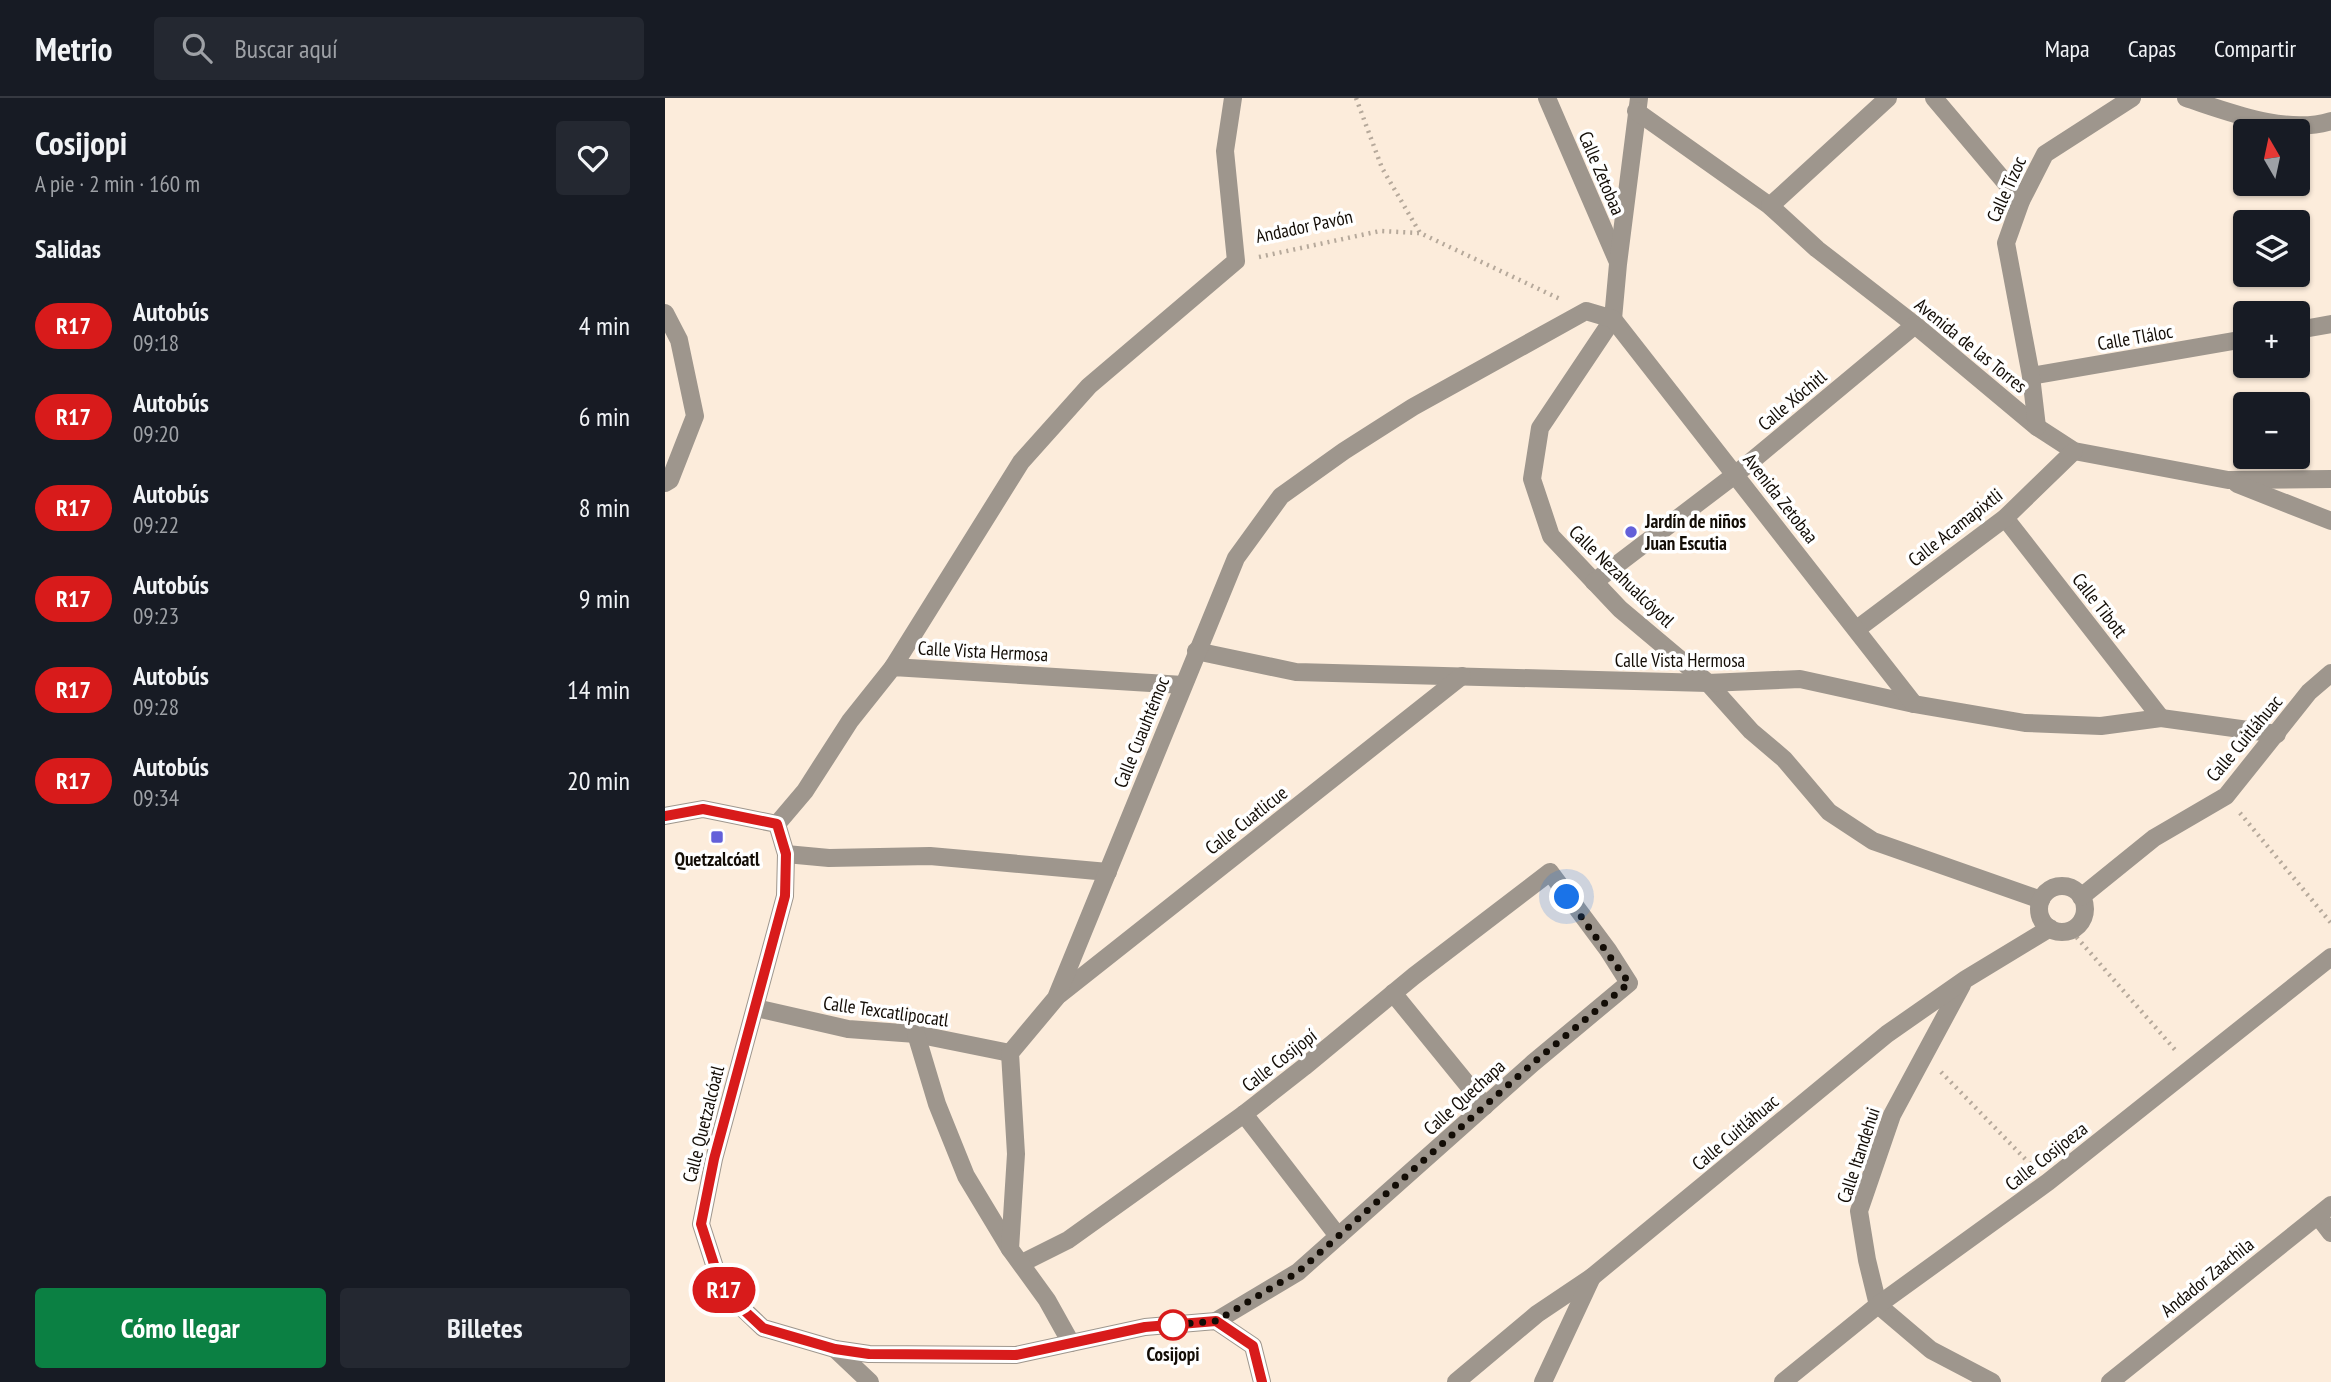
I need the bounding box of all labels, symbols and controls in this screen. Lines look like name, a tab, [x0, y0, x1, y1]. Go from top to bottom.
search box	[154, 17, 644, 80]
text: Metrio	[35, 27, 112, 70]
icon: search	[178, 29, 216, 67]
text: Buscar aquí	[234, 32, 338, 65]
text: Mapa	[2045, 33, 2090, 64]
text: Capas	[2128, 33, 2176, 64]
text: Compartir	[2214, 33, 2296, 64]
north arrow	[2233, 119, 2310, 196]
map controls	[2233, 119, 2310, 469]
text: Cosijopi	[35, 121, 127, 164]
button: heart	[556, 121, 630, 195]
street label: Calle Zetobaa	[1574, 128, 1630, 218]
street label: Calle Tízoc	[1981, 152, 2031, 226]
text: A pie · 2 min · 160 m	[35, 169, 200, 198]
street label: Andador Pavón	[1253, 204, 1355, 248]
button: layers	[2233, 210, 2310, 287]
text: Salidas	[35, 232, 101, 265]
street label: Avenida de las Torres	[1910, 292, 2032, 398]
text: Autobús	[133, 295, 209, 328]
button: +	[2233, 301, 2310, 378]
text: 4 min	[579, 309, 630, 342]
text: R17	[56, 310, 91, 341]
street label: Calle Tláloc	[2095, 319, 2175, 355]
text: 09:18	[133, 328, 179, 357]
street label: Calle Xóchitl	[1753, 364, 1832, 436]
text: Autobús	[133, 386, 209, 419]
button: −	[2233, 392, 2310, 469]
text: 6 min	[579, 400, 630, 433]
text: R17	[56, 401, 91, 432]
text: 09:20	[133, 419, 179, 448]
street label: Avenida Zetobaa	[1738, 448, 1824, 548]
text: Autobús	[133, 477, 209, 510]
street label: Calle Acamapixtli	[1903, 483, 2007, 571]
text: 8 min	[579, 491, 630, 524]
text: R17	[56, 492, 91, 523]
place label: Jardín de niños Juan Escutia	[1644, 509, 1746, 555]
text: 09:22	[133, 510, 179, 539]
street label: Calle Nezahualcóyotl	[1564, 520, 1680, 633]
marker: Jardín de niños Juan Escutia	[1623, 524, 1639, 540]
text: Autobús	[133, 568, 209, 601]
street label: Calle Tibott	[2067, 568, 2133, 643]
text: 9 min	[579, 582, 630, 615]
text: R17	[56, 583, 91, 614]
text: 09:23	[133, 601, 179, 630]
street label: Calle Vista Hermosa	[917, 636, 1049, 666]
street label: Calle Vista Hermosa	[1615, 648, 1745, 672]
text: Autobús	[133, 659, 209, 692]
text: 14 min	[567, 673, 630, 706]
street label: Calle Cuauhtémoc	[1108, 673, 1174, 791]
text: R17	[56, 674, 91, 705]
street label: Calle Cuitláhuac	[2201, 690, 2287, 786]
text: 09:28	[133, 692, 179, 721]
text: Autobús	[133, 750, 209, 783]
text: 20 min	[567, 764, 630, 797]
text: R17	[56, 765, 91, 796]
street label: Calle Cuatlicue	[1200, 780, 1292, 860]
text: 09:34	[133, 783, 179, 812]
marker: Quetzalcóatl	[709, 829, 725, 845]
place label: Quetzalcóatl	[674, 847, 760, 871]
your location	[1549, 879, 1584, 914]
street label: Calle Texcatlipocatl	[822, 990, 951, 1032]
street label: Calle Cosijopí	[1237, 1023, 1321, 1097]
street label: Calle Quechapa	[1418, 1054, 1510, 1140]
street label: Calle Quetzalcóatl	[677, 1063, 729, 1185]
street label: Calle Cuitláhuac	[1687, 1089, 1783, 1175]
street label: Calle Itandehui	[1831, 1104, 1885, 1206]
street label: Calle Cosijoeza	[2000, 1116, 2092, 1196]
street label: Andador Zaachila	[2156, 1232, 2258, 1322]
line badge: R17	[684, 1267, 764, 1313]
text: R17	[706, 1274, 742, 1305]
button: Cómo llegar	[35, 1288, 326, 1368]
button: Billetes	[340, 1288, 630, 1368]
marker: Cosijopi	[1158, 1310, 1188, 1340]
place label: Cosijopi	[1146, 1342, 1200, 1366]

